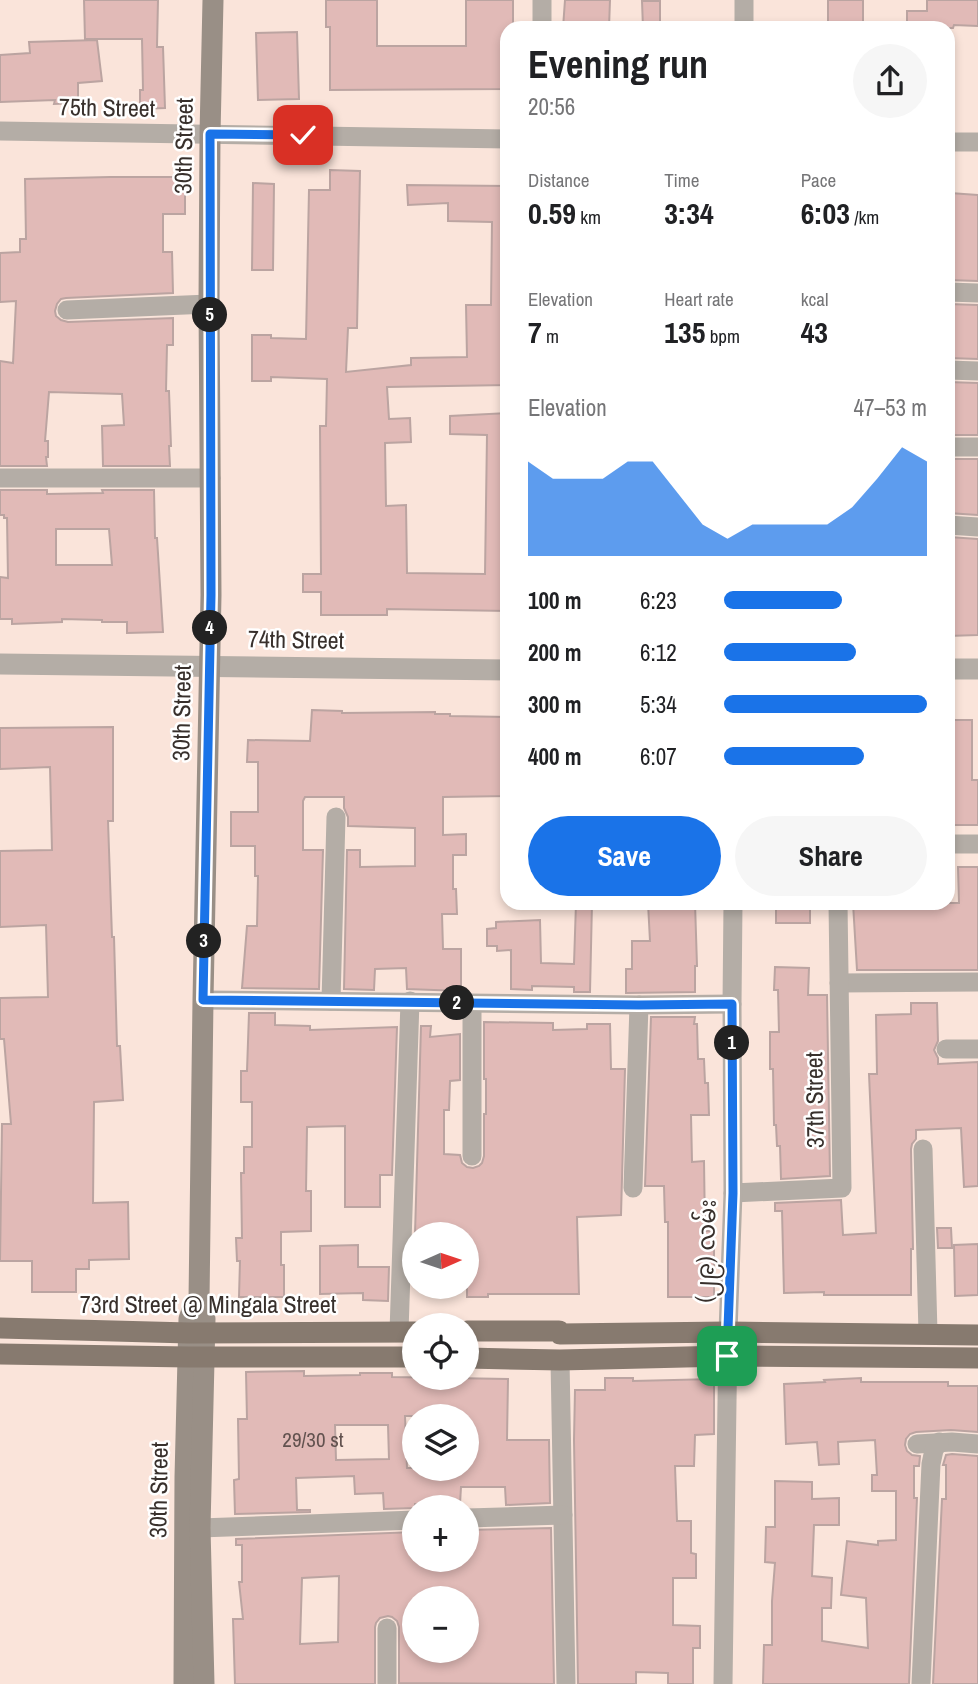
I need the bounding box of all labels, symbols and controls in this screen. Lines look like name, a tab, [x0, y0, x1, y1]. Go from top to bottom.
text: Evening run	[528, 39, 708, 90]
button: share	[853, 44, 927, 118]
street label: 75th Street	[59, 90, 156, 124]
text: 20:56	[528, 91, 575, 122]
street label: 30th Street	[166, 97, 200, 194]
pin	[273, 105, 333, 165]
icon: check	[284, 116, 322, 154]
text: Distance	[528, 167, 589, 193]
text: Time	[664, 167, 699, 193]
text: Pace	[801, 167, 836, 193]
text: 0.59	[528, 193, 576, 233]
text: 3:34	[664, 193, 714, 233]
text: 6:03	[801, 193, 850, 233]
text: km	[576, 204, 601, 230]
text: /km	[850, 204, 879, 230]
text: Elevation	[528, 286, 593, 312]
text: Heart rate	[664, 286, 734, 312]
text: kcal	[801, 286, 828, 312]
pin: 5	[192, 298, 228, 332]
text: 5	[205, 301, 214, 327]
text: 7	[528, 312, 542, 352]
text: 135	[664, 312, 705, 352]
text: 43	[801, 312, 828, 352]
text: m	[542, 323, 559, 349]
text: bpm	[705, 323, 740, 349]
text: Elevation	[528, 392, 607, 423]
text: 47–53 m	[854, 392, 927, 423]
text: 100 m	[528, 585, 581, 616]
text: 6:23	[640, 585, 677, 616]
pin: 4	[192, 610, 228, 646]
text: 4	[205, 614, 214, 640]
street label: 74th Street	[248, 622, 345, 656]
text: 200 m	[528, 637, 581, 668]
text: 6:12	[640, 637, 677, 668]
street label: 30th Street	[164, 664, 198, 761]
text: 300 m	[528, 689, 581, 720]
text: 5:34	[640, 689, 677, 720]
text: 400 m	[528, 741, 581, 772]
text: 6:07	[640, 741, 677, 772]
button: Save	[528, 816, 721, 896]
button: Share	[735, 816, 927, 896]
pin: 3	[186, 923, 222, 958]
text: 3	[199, 927, 208, 953]
pin: 2	[440, 986, 475, 1020]
text: 2	[452, 989, 461, 1015]
pin: 1	[714, 1026, 750, 1060]
text: 1	[727, 1029, 736, 1055]
street label: 37th Street	[797, 1051, 831, 1148]
street label: (၂၉) လမ်း	[687, 1199, 727, 1303]
north arrow	[402, 1222, 480, 1298]
map controls	[402, 1222, 479, 1663]
street label: 73rd Street @ Mingala Street	[80, 1288, 337, 1320]
button: locate	[402, 1313, 479, 1390]
pin	[697, 1326, 757, 1386]
icon: arrive	[708, 1337, 746, 1375]
button: layers	[402, 1404, 479, 1481]
house number: 29/30 st	[282, 1425, 344, 1454]
street label: 30th Street	[141, 1441, 175, 1538]
button: +	[402, 1495, 479, 1572]
button: −	[402, 1586, 479, 1663]

